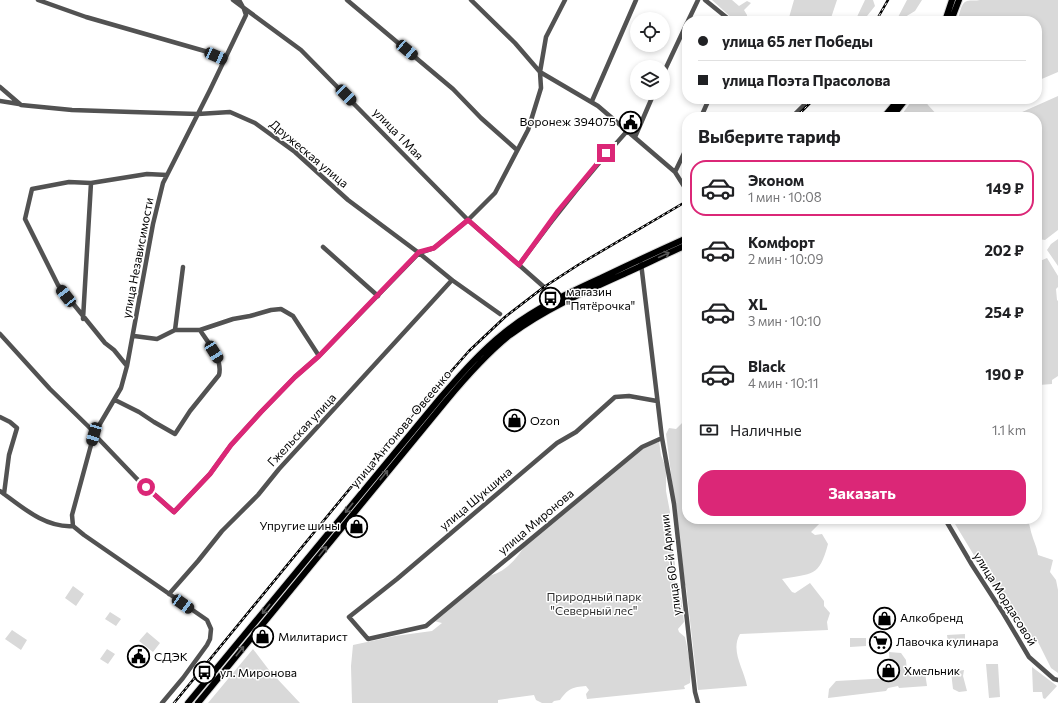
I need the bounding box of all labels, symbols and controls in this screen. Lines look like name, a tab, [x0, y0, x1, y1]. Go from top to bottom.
map controls	[630, 12, 670, 100]
button: locate	[630, 12, 670, 52]
text: улица 65 лет Победы	[722, 32, 873, 50]
car	[394, 38, 420, 62]
car	[203, 46, 229, 66]
button: layers	[630, 60, 670, 100]
text: улица Поэта Прасолова	[722, 71, 890, 89]
car	[333, 82, 359, 108]
street label: улица 1 Мая	[371, 105, 427, 162]
public building icon: Воронеж 394075	[618, 109, 644, 135]
place label: Воронеж 394075	[520, 114, 616, 128]
street label: Дружеская улица	[268, 116, 352, 190]
text: Выберите тариф	[698, 125, 841, 147]
route end	[597, 144, 615, 162]
icon: car	[700, 170, 736, 206]
text: Эконом	[748, 171, 804, 189]
text: 149 ₽	[986, 179, 1024, 197]
text: 1 мин · 10:08	[748, 189, 822, 205]
street label: улица Независимости	[118, 196, 156, 319]
icon: car	[700, 232, 736, 268]
text: Комфорт	[748, 233, 815, 251]
text: 202 ₽	[984, 241, 1024, 259]
one-way arrow	[658, 251, 670, 258]
text: 2 мин · 10:09	[748, 251, 823, 267]
car	[54, 283, 78, 309]
place label: магазин "Пятёрочка"	[566, 284, 635, 312]
bus stop icon: магазин "Пятёрочка"	[537, 286, 563, 312]
icon: car	[700, 294, 736, 330]
text: XL	[748, 295, 767, 313]
text: 254 ₽	[985, 303, 1024, 321]
text: 3 мин · 10:10	[748, 313, 821, 329]
car	[203, 339, 225, 365]
icon: car	[700, 356, 736, 392]
text: Black	[748, 357, 786, 375]
text: 190 ₽	[985, 365, 1024, 383]
street label: улица Антонова-Овсеенко	[347, 367, 454, 490]
text: 4 мин · 10:11	[748, 375, 819, 391]
street label: Гжельская улица	[264, 390, 339, 469]
shop icon: Ozon	[502, 408, 528, 434]
place label: Ozon	[530, 413, 560, 427]
icon: cash	[698, 419, 720, 441]
car	[85, 421, 103, 447]
text: Наличные	[730, 421, 802, 439]
text: 1.1 km	[992, 422, 1026, 438]
street label: улица Шукшина	[436, 464, 514, 533]
one-way arrow	[380, 470, 389, 481]
button: Заказать	[698, 470, 1026, 516]
route start	[137, 478, 155, 496]
street label: улица Миронова	[495, 486, 576, 557]
one-way arrow	[344, 503, 353, 514]
shop icon: Упругие шины	[343, 513, 369, 539]
street label: улица 60-й Армии	[657, 514, 683, 617]
place label: Упругие шины	[260, 518, 340, 532]
one-way arrow	[318, 545, 327, 556]
street label: улица Мордасовой	[971, 549, 1040, 648]
park label: Природный парк "Северный лес"	[546, 589, 642, 617]
car	[170, 592, 196, 616]
one-way arrow	[262, 603, 271, 614]
shop icon: Алкобренд	[871, 605, 897, 631]
place label: Алкобренд	[900, 610, 963, 624]
shop icon: Милитарист	[250, 624, 276, 650]
place label: Милитарист	[278, 629, 348, 643]
supermarket icon: Лавочка кулинара	[868, 629, 894, 655]
place label: Лавочка кулинара	[896, 634, 998, 648]
public building icon: СДЭК	[126, 644, 152, 670]
one-way arrow	[236, 646, 245, 657]
place label: СДЭК	[154, 649, 188, 663]
shop icon: Хмельник	[876, 658, 902, 684]
bus stop icon: ул. Миронова	[192, 660, 218, 686]
place label: Хмельник	[904, 663, 961, 677]
place label: ул. Миронова	[220, 665, 297, 679]

